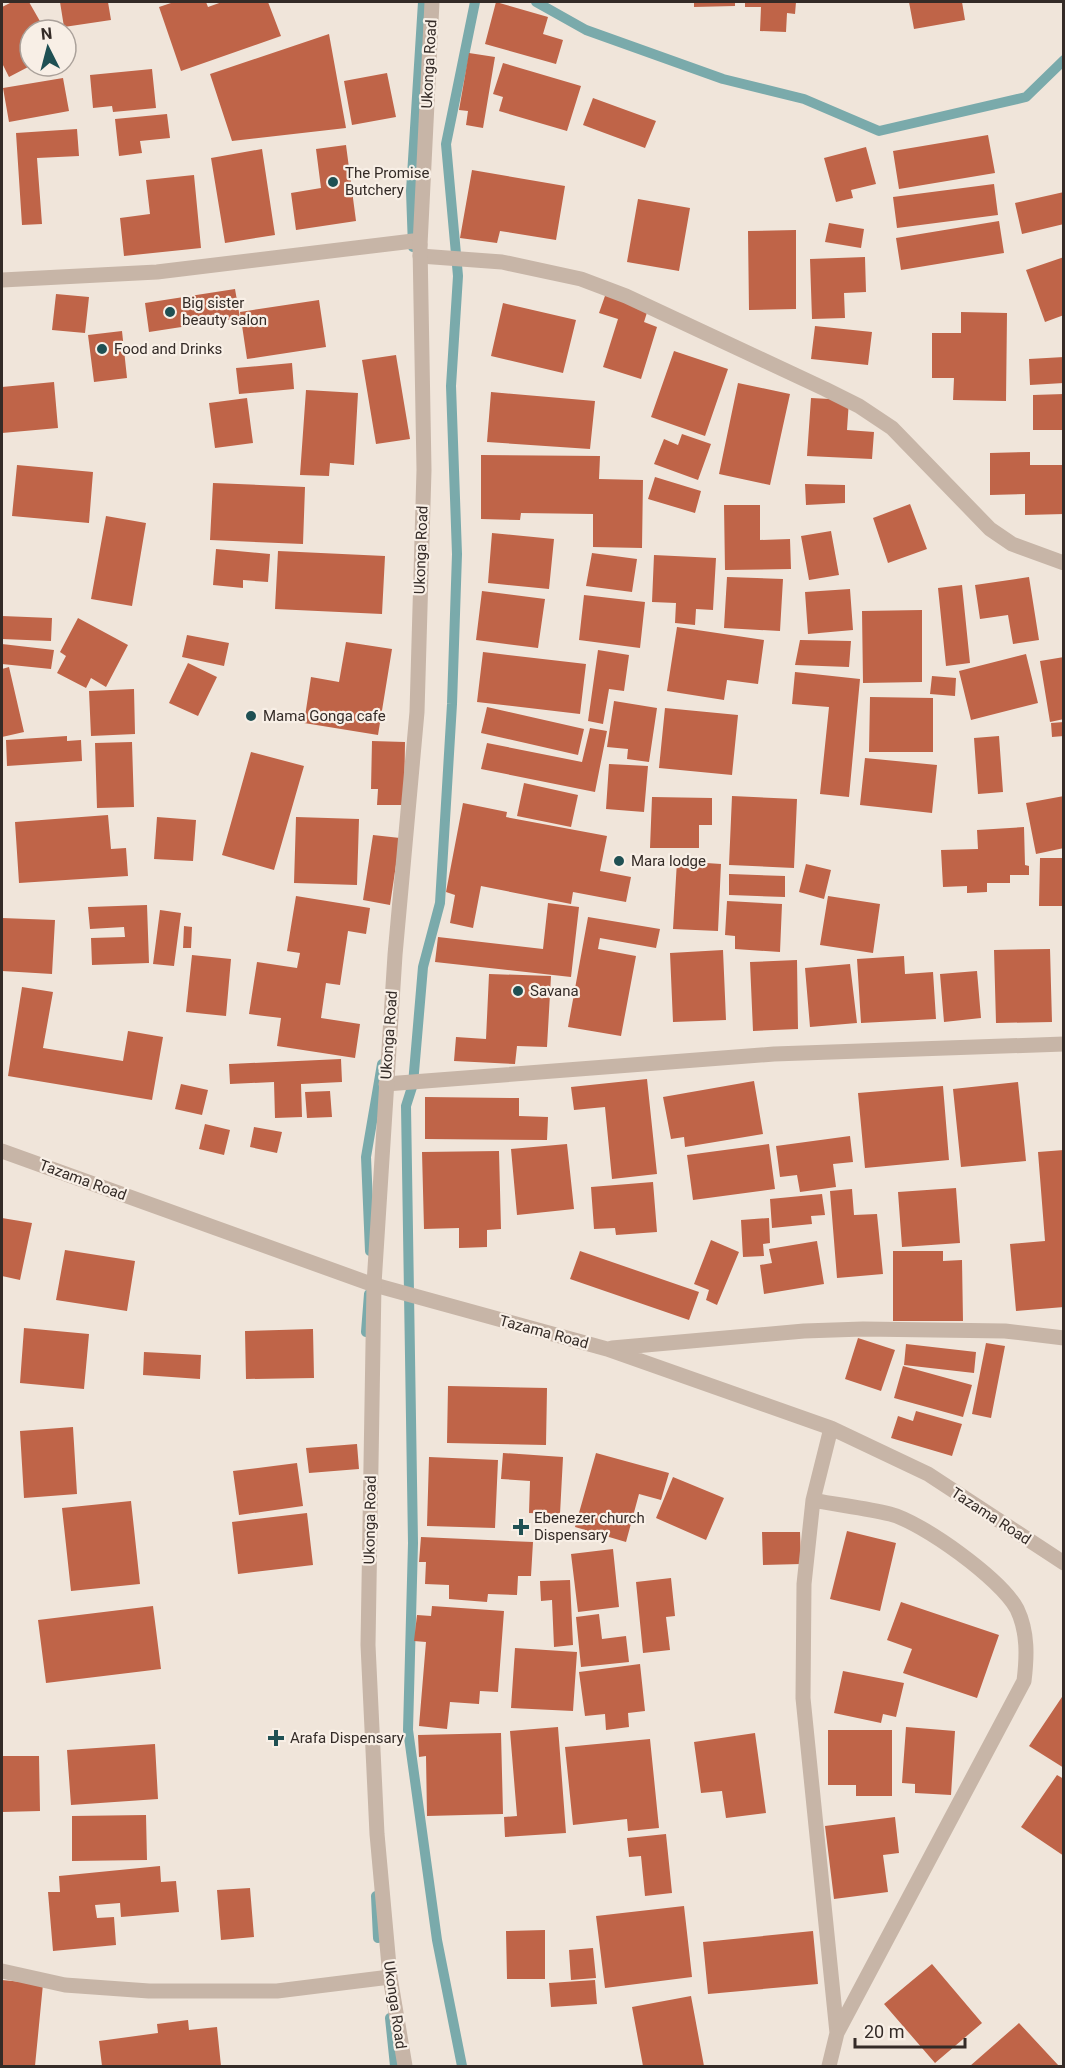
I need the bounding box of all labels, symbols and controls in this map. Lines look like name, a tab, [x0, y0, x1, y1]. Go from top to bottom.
north arrow	[18, 18, 78, 78]
street label: Ukonga Road	[418, 19, 440, 109]
text: N	[40, 24, 53, 44]
place label: The Promise Butchery	[345, 164, 429, 199]
marker: The Promise Butchery	[326, 175, 340, 189]
place label: Big sister beauty salon	[182, 294, 267, 329]
marker: Big sister beauty salon	[163, 305, 177, 319]
place label: Food and Drinks	[114, 340, 222, 358]
marker: Food and Drinks	[95, 342, 109, 356]
street label: Ukonga Road	[410, 505, 432, 595]
place label: Mama Gonga cafe	[263, 707, 386, 725]
marker: Mama Gonga cafe	[244, 709, 258, 723]
place label: Mara lodge	[631, 852, 706, 870]
marker: Mara lodge	[612, 854, 626, 868]
place label: Savana	[530, 982, 579, 1000]
marker: Savana	[511, 984, 525, 998]
street label: Ukonga Road	[377, 990, 401, 1080]
street label: Tazama Road	[37, 1156, 129, 1204]
street label: Tazama Road	[498, 1311, 590, 1353]
street label: Ukonga Road	[360, 1475, 380, 1565]
street label: Tazama Road	[948, 1484, 1034, 1548]
place label: Ebenezer church Dispensary	[534, 1509, 645, 1544]
marker: Ebenezer church Dispensary	[512, 1518, 530, 1536]
marker: Arafa Dispensary	[267, 1729, 285, 1747]
place label: Arafa Dispensary	[290, 1729, 404, 1747]
street label: Ukonga Road	[380, 1960, 410, 2050]
scale bar	[855, 2011, 964, 2049]
text: 20 m	[864, 2021, 904, 2042]

